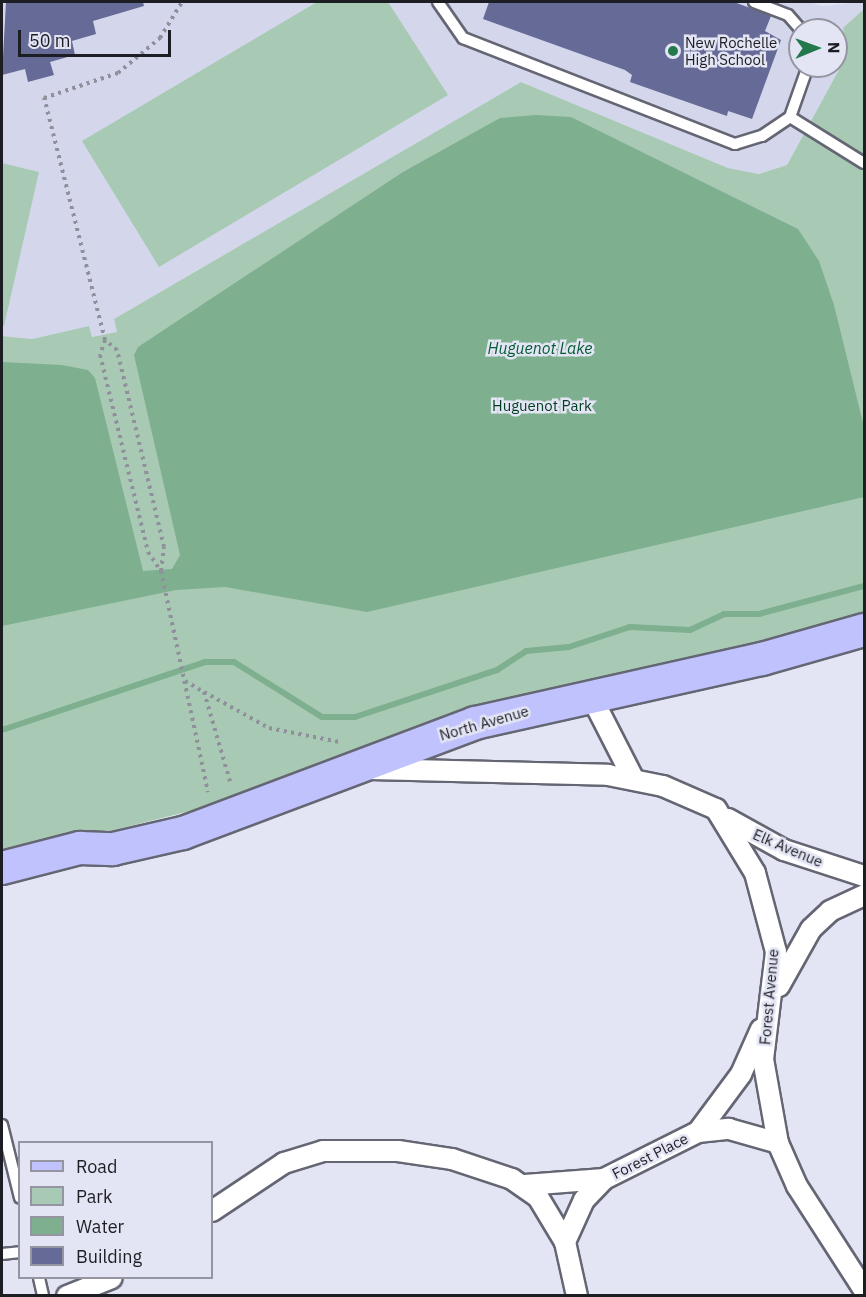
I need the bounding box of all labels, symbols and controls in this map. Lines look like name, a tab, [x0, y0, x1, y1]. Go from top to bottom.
scale bar	[21, 18, 174, 56]
north arrow	[788, 18, 848, 78]
text: 50 m	[29, 29, 71, 52]
place label: New Rochelle High School	[685, 33, 777, 68]
text: N	[824, 42, 844, 54]
marker: New Rochelle High School	[666, 44, 680, 58]
water label: Huguenot Lake	[488, 338, 592, 358]
park label: Huguenot Park	[492, 397, 592, 415]
street label: North Avenue	[437, 702, 531, 744]
street label: Elk Avenue	[750, 825, 826, 871]
street label: Forest Avenue	[756, 948, 782, 1046]
street label: Forest Place	[609, 1129, 691, 1183]
legend	[18, 1141, 213, 1279]
text: Road	[76, 1155, 117, 1178]
text: Park	[76, 1185, 112, 1208]
text: Water	[76, 1215, 124, 1238]
text: Building	[76, 1245, 142, 1268]

